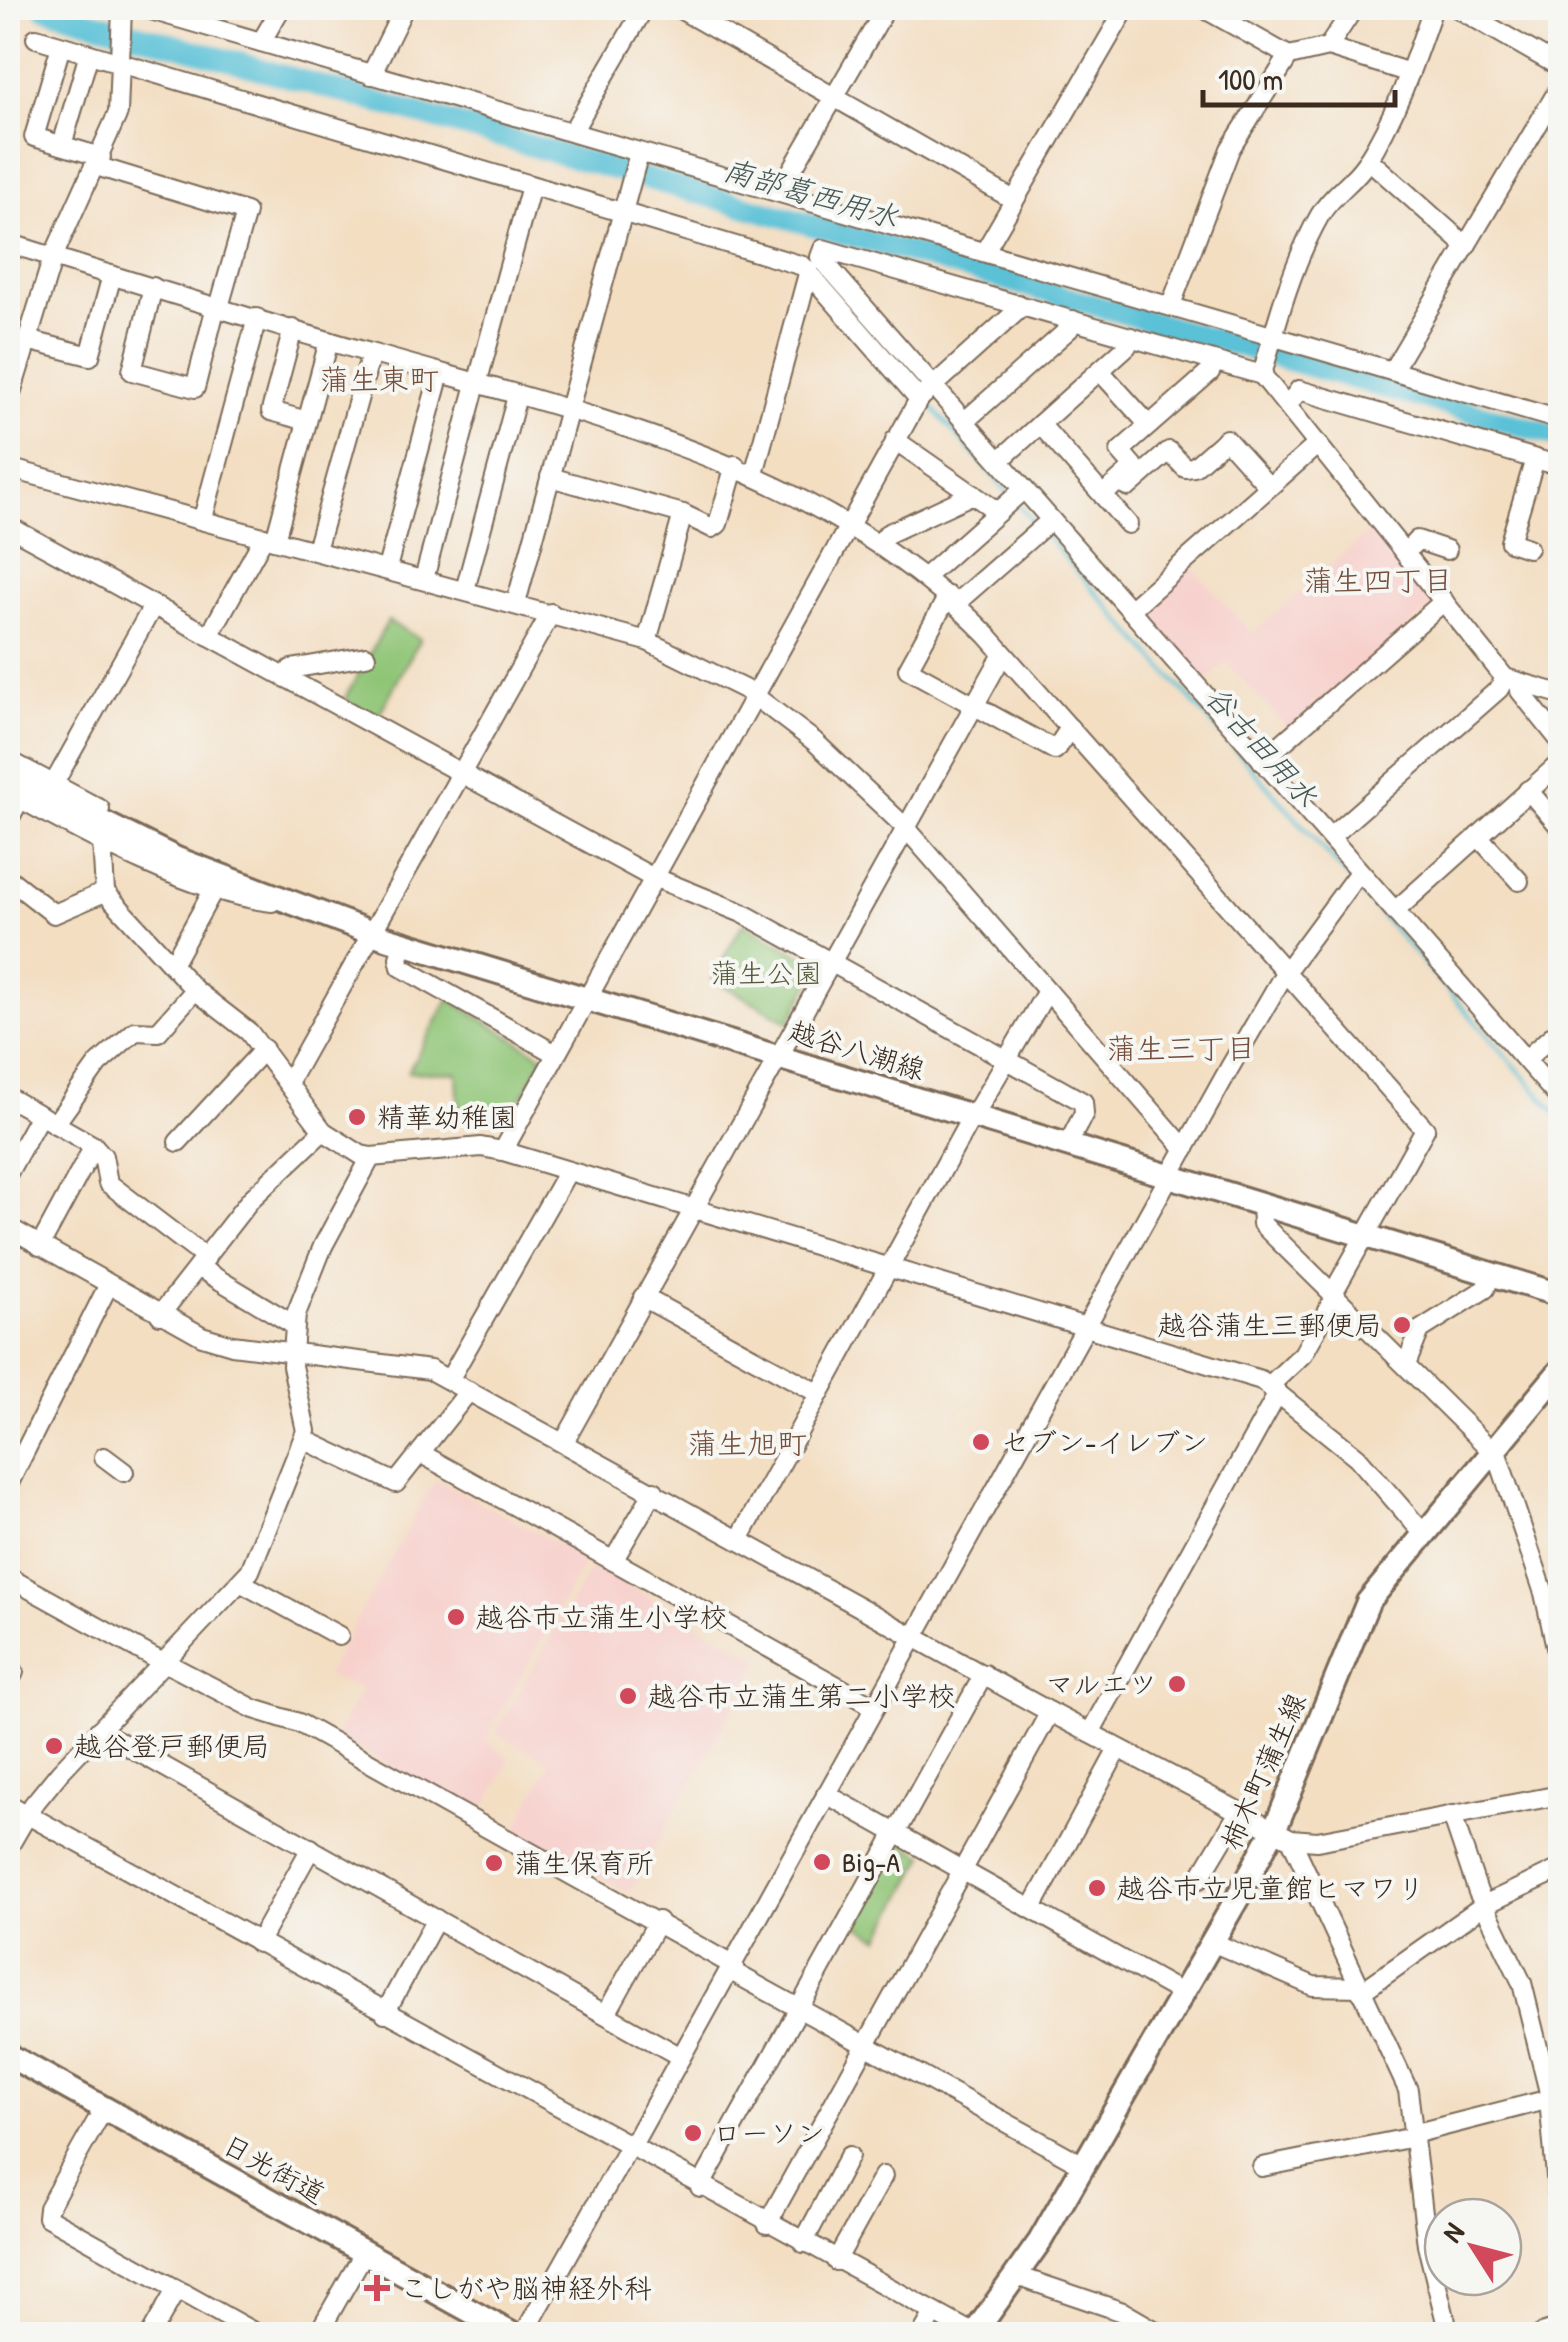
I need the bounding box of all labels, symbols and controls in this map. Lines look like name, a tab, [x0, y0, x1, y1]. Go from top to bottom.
scale bar	[1203, 45, 1396, 107]
text: 100 m	[1218, 59, 1283, 99]
water label: 南部葛西用水	[719, 149, 903, 237]
district label: 蒲生東町	[319, 359, 439, 399]
district label: 蒲生四丁目	[1303, 560, 1453, 600]
water label: 谷古田用水	[1197, 677, 1327, 815]
park label: 蒲生公園	[710, 954, 822, 992]
street label: 越谷八潮線	[784, 1011, 930, 1089]
district label: 蒲生三丁目	[1106, 1028, 1256, 1068]
place label: 精華幼稚園	[377, 1098, 517, 1136]
marker: 精華幼稚園	[346, 1106, 368, 1128]
place label: 越谷蒲生三郵便局	[1158, 1306, 1382, 1344]
marker: 越谷蒲生三郵便局	[1391, 1314, 1413, 1336]
district label: 蒲生旭町	[687, 1423, 807, 1463]
place label: セブン-イレブン	[1001, 1423, 1208, 1461]
marker: セブン-イレブン	[970, 1431, 992, 1453]
place label: 越谷市立蒲生小学校	[476, 1598, 728, 1636]
marker: 越谷市立蒲生小学校	[445, 1606, 467, 1628]
place label: マルエツ	[1046, 1665, 1157, 1703]
marker: マルエツ	[1166, 1673, 1188, 1695]
place label: 越谷市立蒲生第二小学校	[648, 1677, 956, 1715]
marker: 越谷市立蒲生第二小学校	[617, 1685, 639, 1707]
street label: 柿木町蒲生線	[1211, 1687, 1315, 1855]
place label: 越谷登戸郵便局	[74, 1727, 270, 1765]
marker: 越谷登戸郵便局	[43, 1735, 65, 1757]
place label: Big-A	[842, 1843, 900, 1881]
place label: 蒲生保育所	[514, 1844, 654, 1882]
marker: Big-A	[811, 1851, 833, 1873]
marker: 蒲生保育所	[483, 1852, 505, 1874]
place label: 越谷市立児童館ヒマワリ	[1117, 1869, 1425, 1907]
marker: 越谷市立児童館ヒマワリ	[1086, 1877, 1108, 1899]
place label: ローソン	[713, 2114, 825, 2152]
marker: ローソン	[682, 2122, 704, 2144]
street label: 日光街道	[216, 2125, 332, 2213]
north arrow	[1423, 2197, 1523, 2297]
text: N	[1433, 2215, 1473, 2250]
place label: こしがや脳神経外科	[400, 2269, 652, 2307]
marker: こしがや脳神経外科	[364, 2275, 390, 2301]

